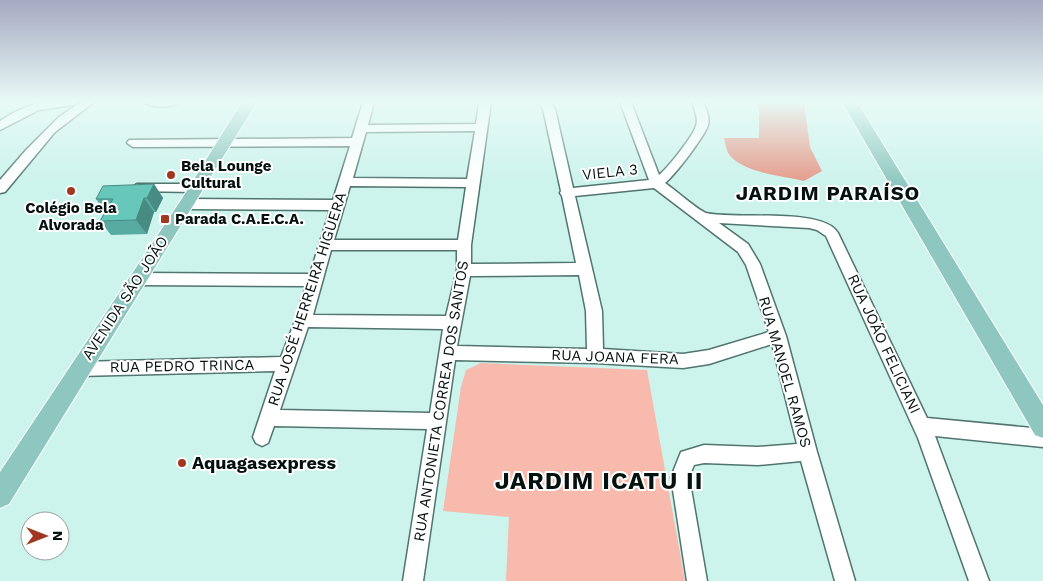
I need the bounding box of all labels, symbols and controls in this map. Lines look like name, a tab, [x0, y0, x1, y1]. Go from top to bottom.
place label: Bela Lounge Cultural	[181, 157, 272, 192]
street label: VIELA 3	[581, 160, 639, 184]
marker: Bela Lounge Cultural	[165, 169, 177, 181]
district label: JARDIM PARAÍSO	[736, 181, 920, 205]
marker: Colégio Bela Alvorada	[65, 185, 77, 197]
street label: RUA JOSÉ HERREIRA HIGUERA	[264, 190, 350, 408]
place label: Colégio Bela Alvorada	[25, 199, 117, 234]
place label: Parada C.A.E.C.A.	[175, 210, 304, 228]
marker: Parada C.A.E.C.A.	[159, 213, 171, 225]
street label: AVENIDA SÃO JOÃO	[78, 233, 172, 363]
street label: RUA ANTONIETA CORREA DOS SANTOS	[410, 259, 472, 543]
street label: RUA JOÃO FELICIANI	[844, 271, 924, 417]
street label: RUA MANOEL RAMOS	[755, 294, 815, 450]
street label: RUA JOANA FERA	[551, 346, 679, 368]
street label: RUA PEDRO TRINCA	[110, 356, 255, 376]
place label: Aquagasexpress	[192, 452, 336, 473]
marker: Aquagasexpress	[176, 457, 188, 469]
district label: JARDIM ICATU II	[495, 467, 703, 495]
north arrow	[20, 511, 70, 561]
text: N	[50, 531, 66, 541]

